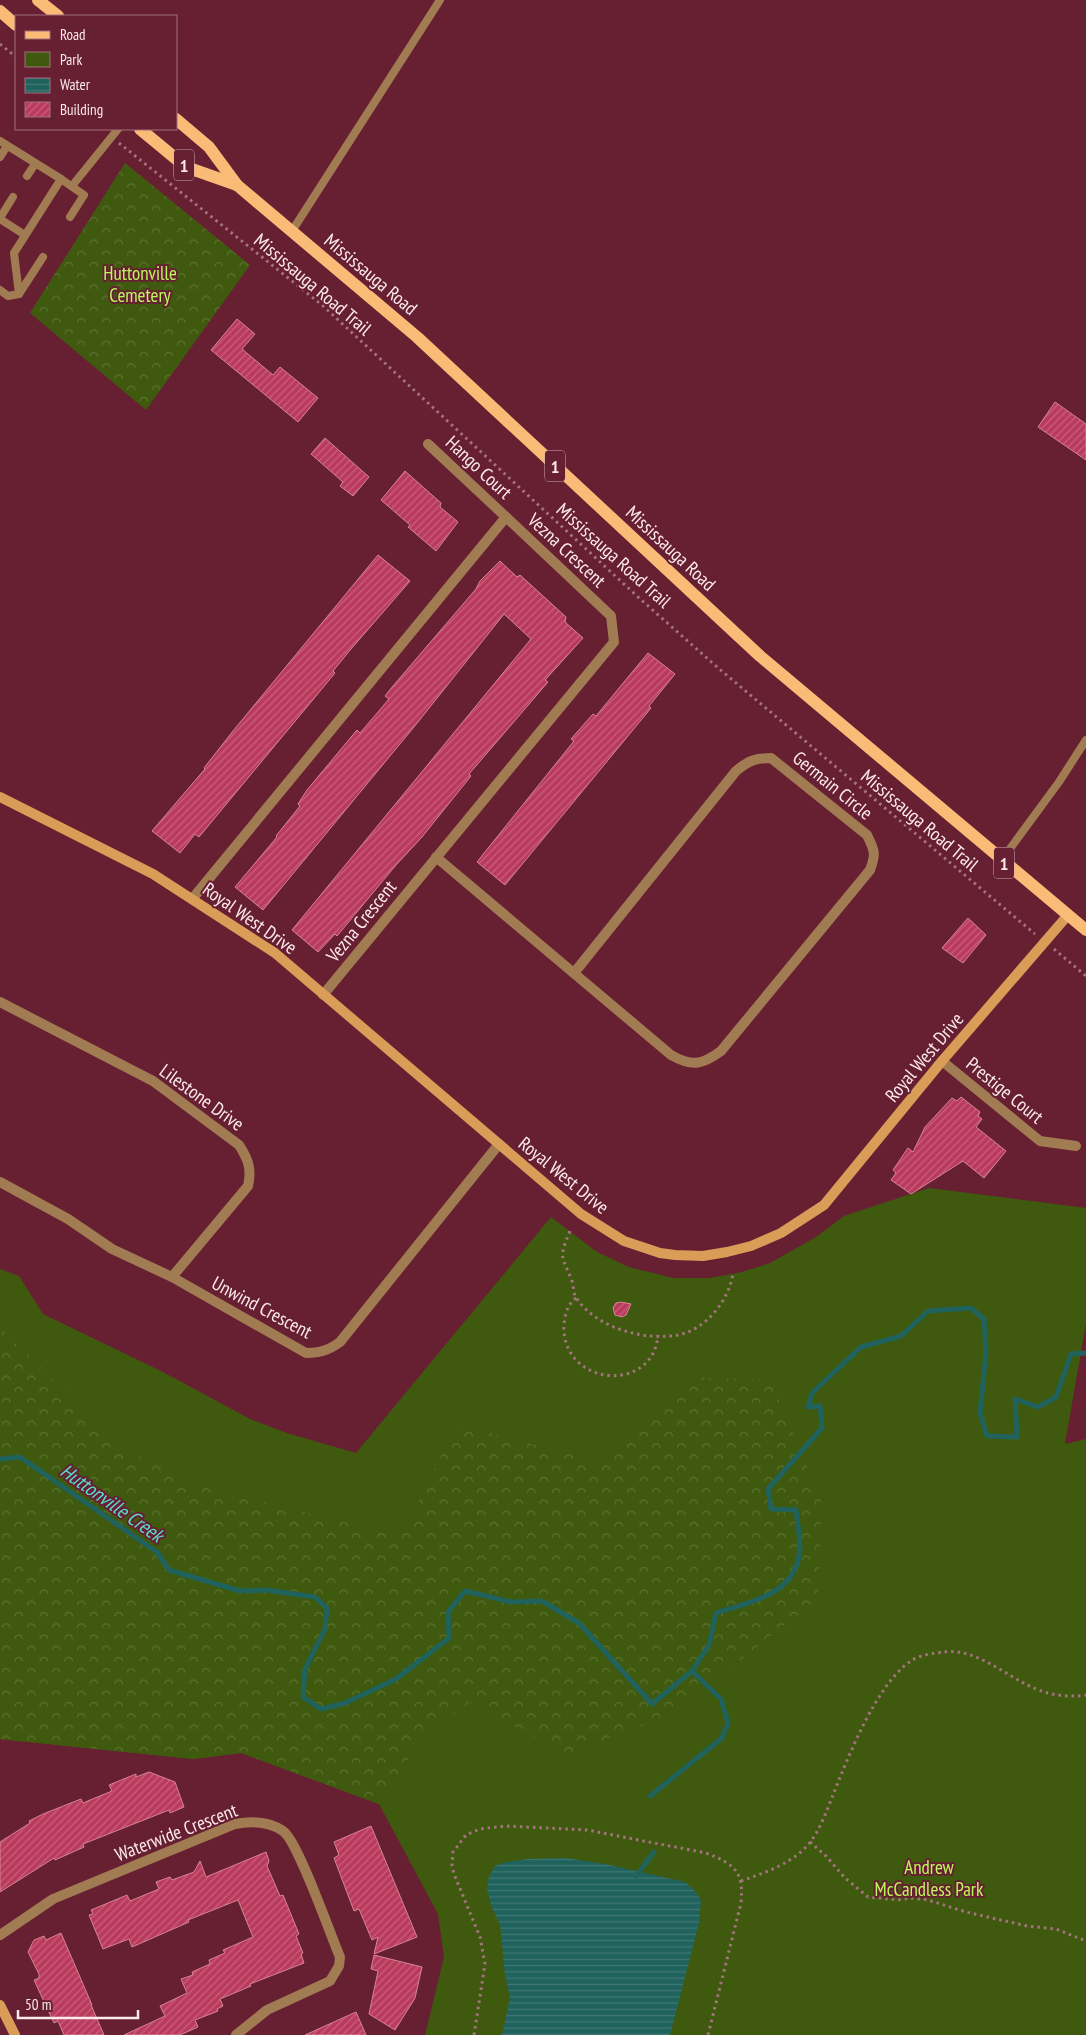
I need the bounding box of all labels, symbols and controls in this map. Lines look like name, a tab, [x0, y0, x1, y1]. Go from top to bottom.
legend	[15, 15, 178, 130]
text: Road	[60, 25, 86, 44]
text: Park	[60, 50, 82, 69]
text: Water	[60, 75, 91, 94]
text: Building	[60, 100, 103, 119]
road number: 1	[174, 150, 194, 180]
street label: Mississauga Road Trail	[249, 228, 377, 340]
street label: Mississauga Road	[320, 228, 422, 320]
park label: Huttonville Cemetery	[103, 261, 177, 307]
street label: Hango Court	[441, 430, 518, 504]
road number: 1	[545, 451, 565, 482]
street label: Mississauga Road Trail	[552, 497, 677, 613]
street label: Mississauga Road	[621, 500, 721, 596]
street label: Vezna Crescent	[522, 507, 612, 593]
street label: Germain Circle	[788, 745, 878, 825]
street label: Mississauga Road Trail	[856, 764, 984, 876]
road number: 1	[994, 848, 1014, 878]
street label: Vezna Crescent	[320, 875, 402, 967]
street label: Royal West Drive	[198, 877, 302, 959]
street label: Royal West Drive	[880, 1007, 968, 1107]
street label: Prestige Court	[962, 1052, 1049, 1129]
street label: Lilestone Drive	[155, 1058, 249, 1136]
street label: Royal West Drive	[514, 1131, 614, 1219]
street label: Unwind Crescent	[208, 1271, 317, 1344]
water label: Huttonville Creek	[55, 1458, 170, 1549]
street label: Waterwide Crescent	[111, 1797, 241, 1866]
park label: Andrew McCandless Park	[875, 1855, 984, 1901]
scale bar	[18, 1988, 138, 2020]
text: 50 m	[25, 1995, 51, 2014]

